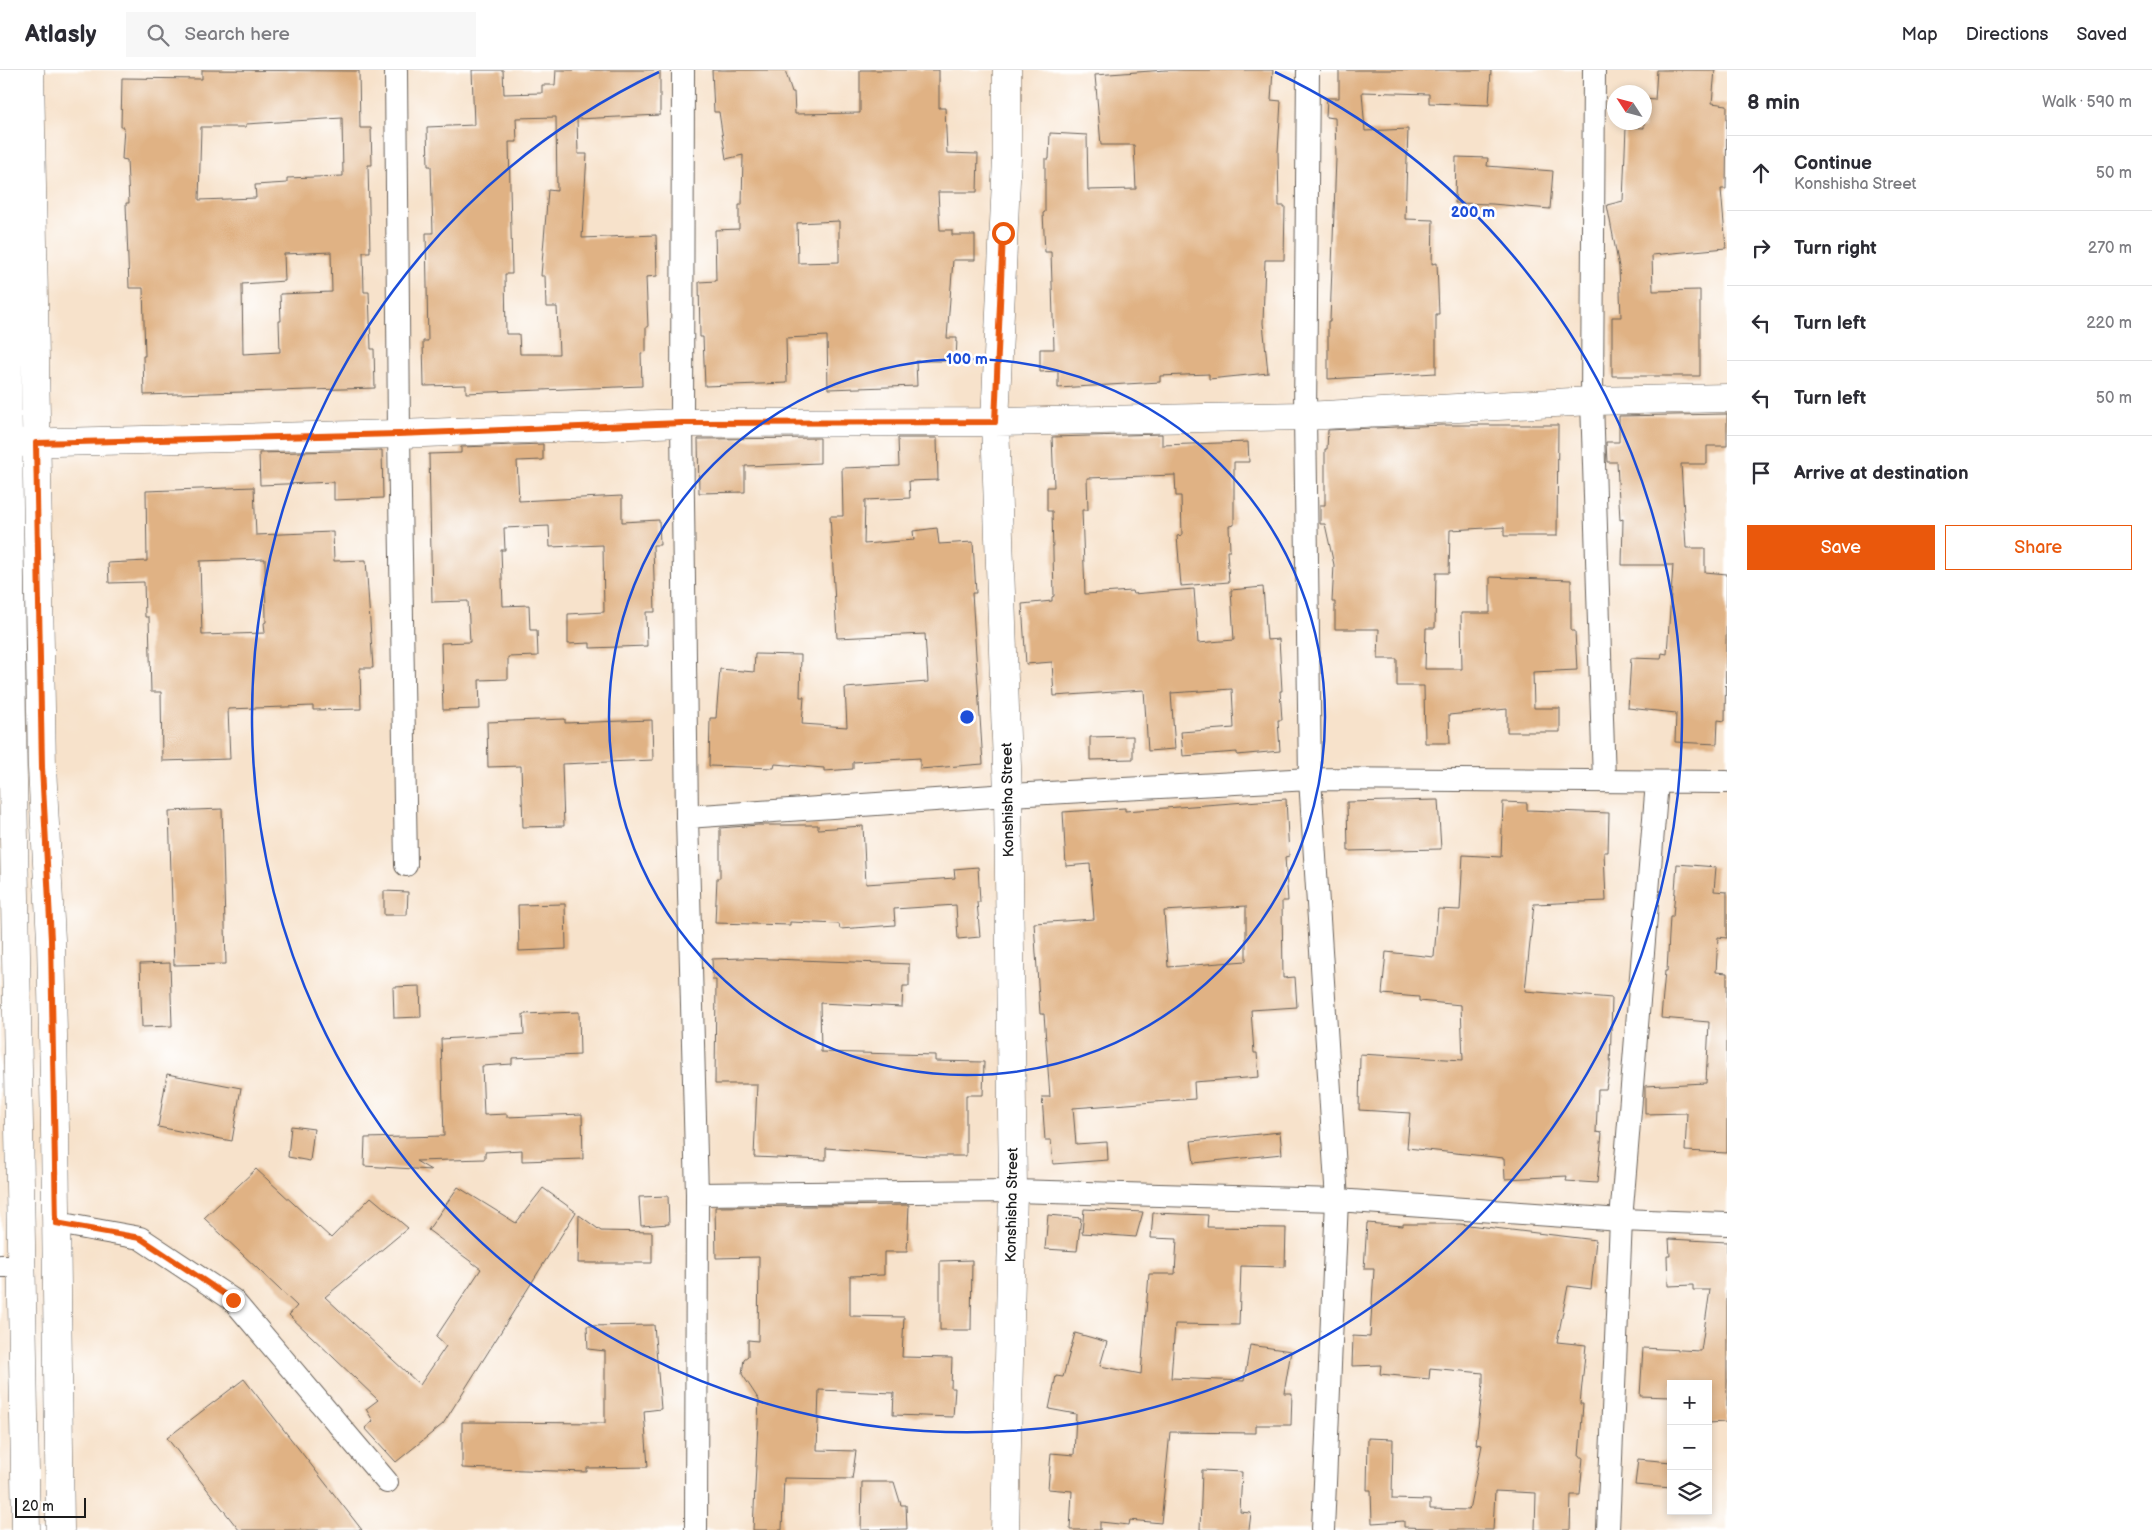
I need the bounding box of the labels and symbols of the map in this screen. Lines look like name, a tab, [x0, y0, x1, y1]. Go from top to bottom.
north arrow	[1607, 85, 1652, 130]
text: 200 m	[1451, 203, 1495, 222]
route start	[992, 222, 1015, 245]
text: 100 m	[946, 350, 988, 369]
centre of rings	[958, 708, 976, 726]
street label: Konshisha Street	[997, 742, 1019, 858]
street label: Konshisha Street	[1001, 1147, 1023, 1263]
route end	[222, 1289, 245, 1312]
scale bar	[15, 1495, 86, 1518]

